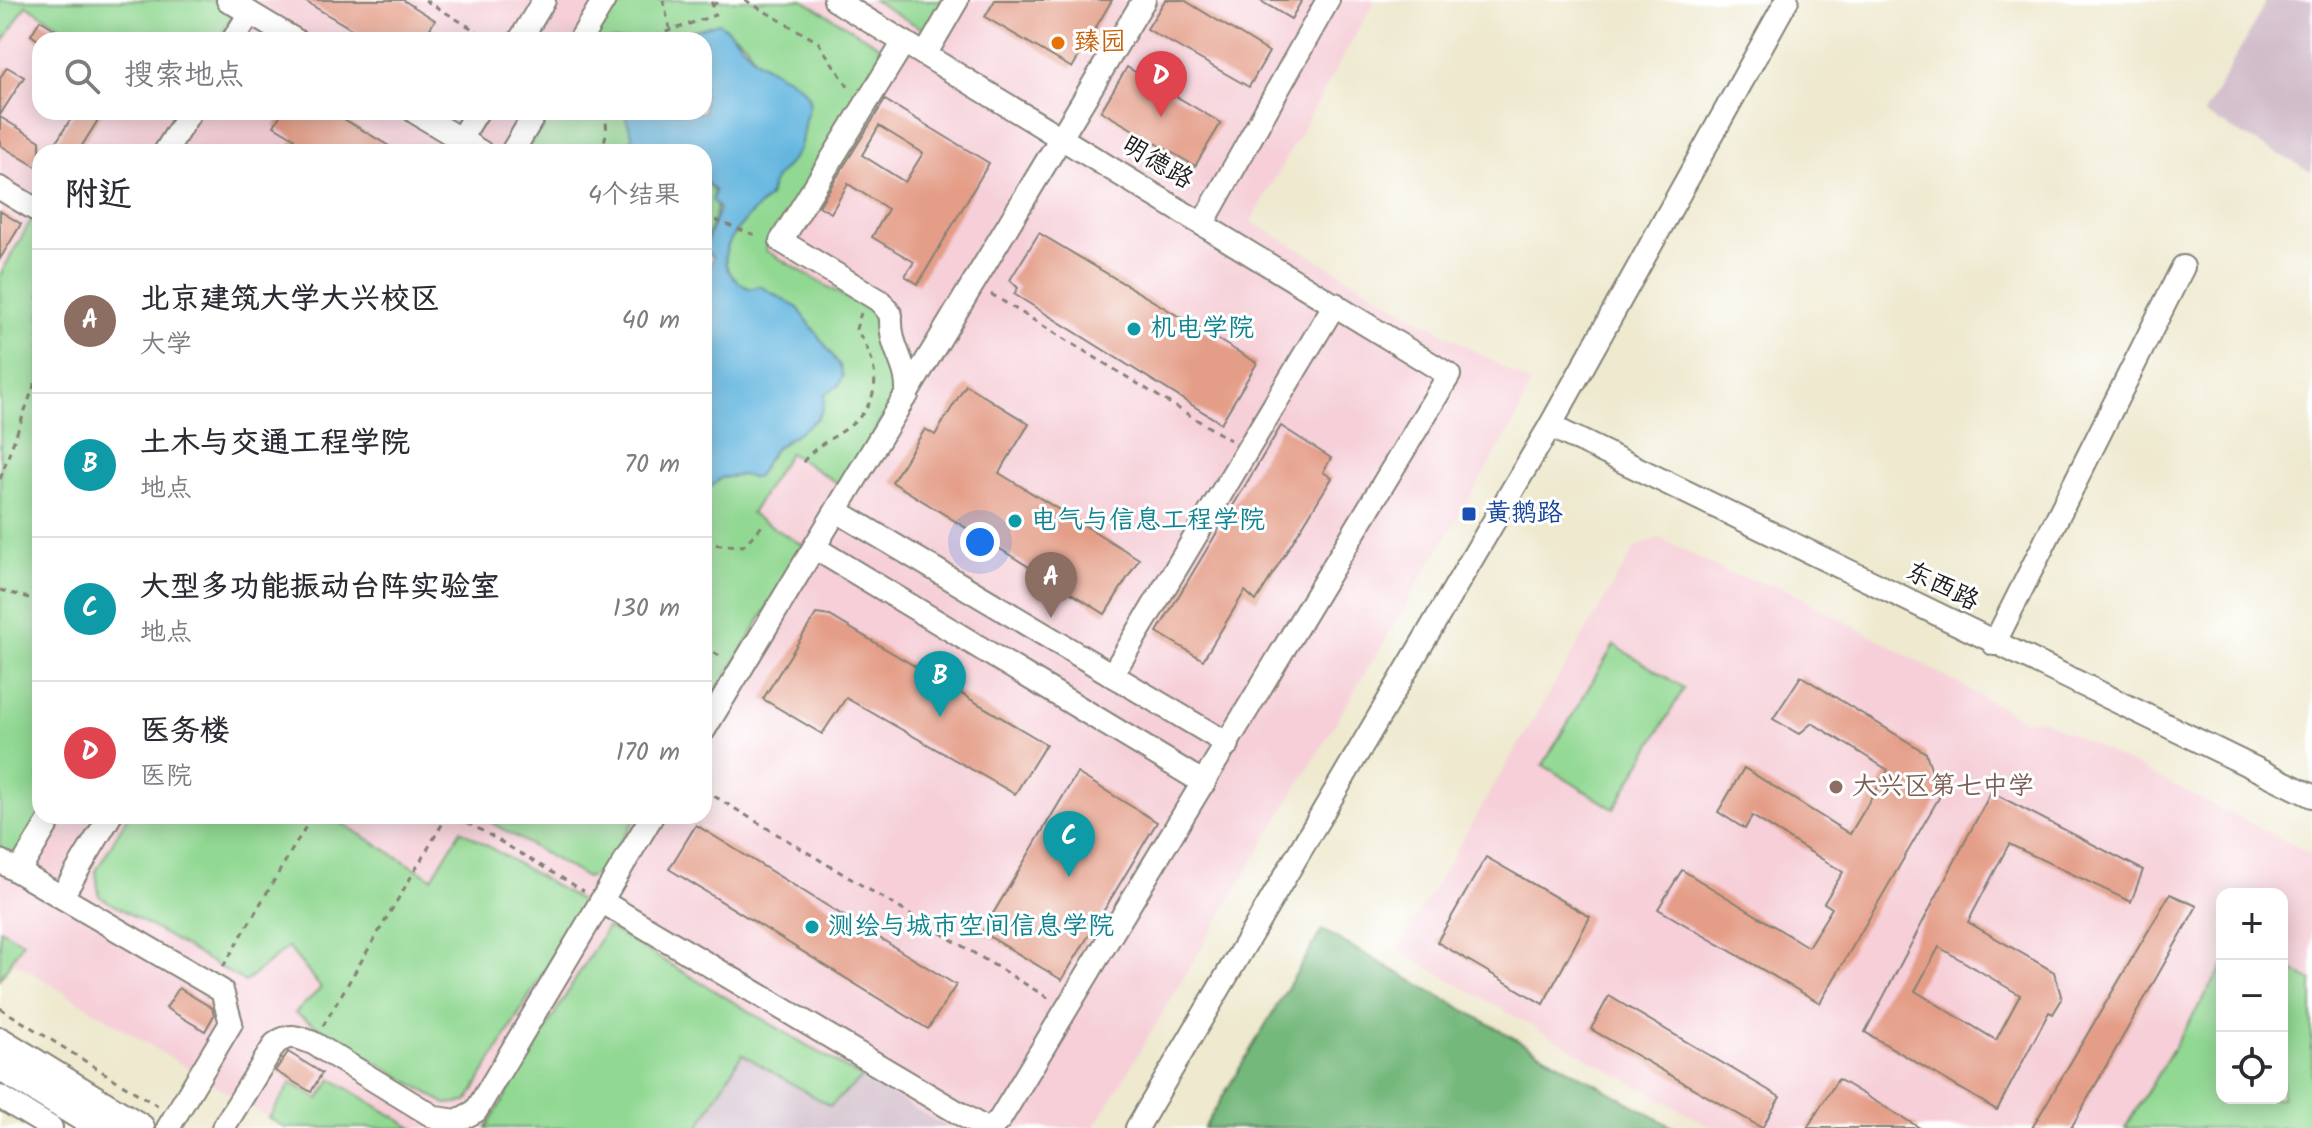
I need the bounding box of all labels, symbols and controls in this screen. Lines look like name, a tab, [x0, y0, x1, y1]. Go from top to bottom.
place label: 臻园	[1074, 22, 1126, 64]
search box	[32, 32, 712, 120]
marker: 臻园	[1049, 34, 1067, 52]
pin: D	[1135, 51, 1187, 117]
text: 搜索地点	[124, 52, 244, 100]
icon: search	[60, 54, 104, 98]
street label: 明德路	[1113, 125, 1201, 201]
text: 附近	[64, 169, 132, 223]
text: 4个结果	[588, 175, 680, 217]
text: 北京建筑大学大兴校区	[140, 276, 440, 324]
text: A	[82, 300, 98, 342]
text: 40 m	[622, 300, 680, 342]
place label: 机电学院	[1150, 308, 1254, 350]
marker: 机电学院	[1125, 320, 1143, 338]
text: 大学	[140, 324, 192, 366]
text: 土木与交通工程学院	[140, 420, 410, 468]
text: B	[82, 444, 98, 486]
text: 70 m	[624, 444, 680, 486]
text: 地点	[140, 468, 192, 510]
place label: 黄鹅路	[1485, 493, 1563, 535]
place label: 电气与信息工程学院	[1031, 500, 1265, 542]
marker: 黄鹅路	[1460, 505, 1478, 523]
marker: 电气与信息工程学院	[1006, 512, 1024, 530]
your location	[960, 522, 1000, 562]
street label: 东西路	[1898, 551, 1986, 623]
pin: A	[1025, 552, 1077, 618]
text: 大型多功能振动台阵实验室	[140, 564, 500, 612]
text: C	[82, 588, 98, 630]
text: 130 m	[613, 588, 680, 630]
text: 地点	[140, 612, 192, 654]
pin: B	[914, 651, 966, 717]
text: 医务楼	[140, 708, 230, 756]
text: D	[81, 732, 99, 774]
text: 170 m	[616, 732, 680, 774]
text: 医院	[140, 756, 192, 798]
place label: 大兴区第七中学	[1852, 766, 2034, 808]
marker: 大兴区第七中学	[1827, 778, 1845, 796]
pin: C	[1043, 811, 1095, 877]
map controls	[2216, 888, 2288, 1104]
button: +	[2216, 888, 2288, 960]
place label: 测绘与城市空间信息学院	[828, 906, 1114, 948]
marker: 测绘与城市空间信息学院	[803, 918, 821, 936]
button: −	[2216, 960, 2288, 1032]
button: locate	[2216, 1032, 2288, 1104]

